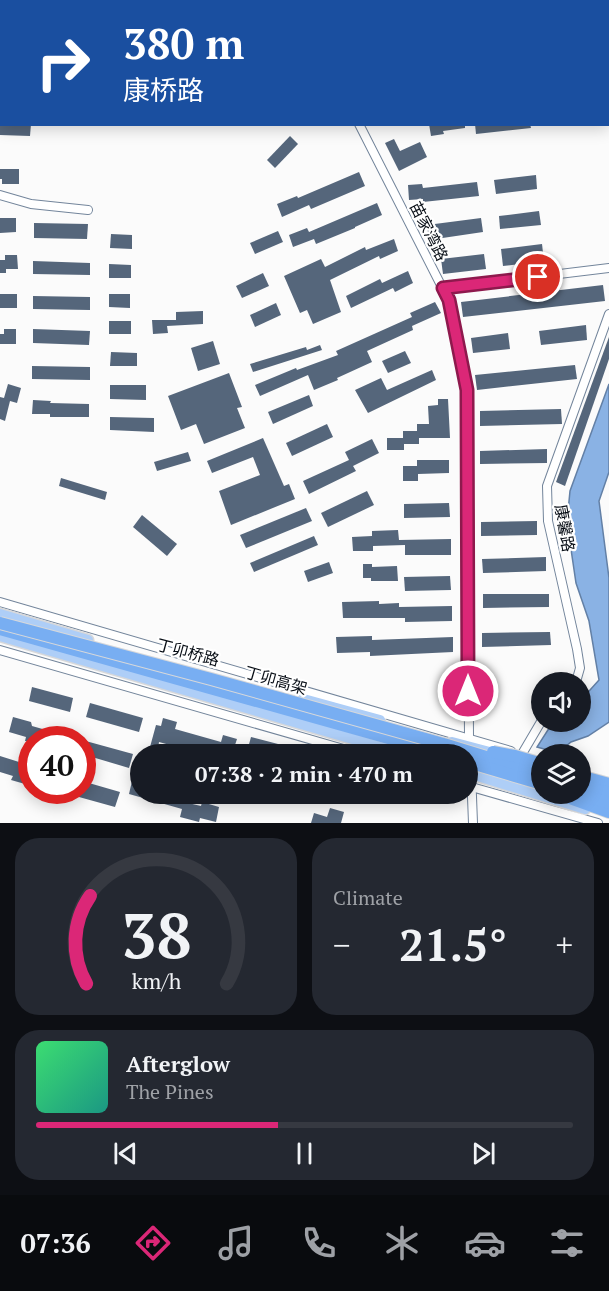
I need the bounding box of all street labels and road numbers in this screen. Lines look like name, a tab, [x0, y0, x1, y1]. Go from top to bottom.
street label: 苗家湾路	[405, 197, 453, 265]
street label: 康馨路	[550, 502, 580, 554]
street label: 丁卯桥路	[154, 633, 222, 671]
street label: 丁卯高架	[242, 661, 310, 699]

